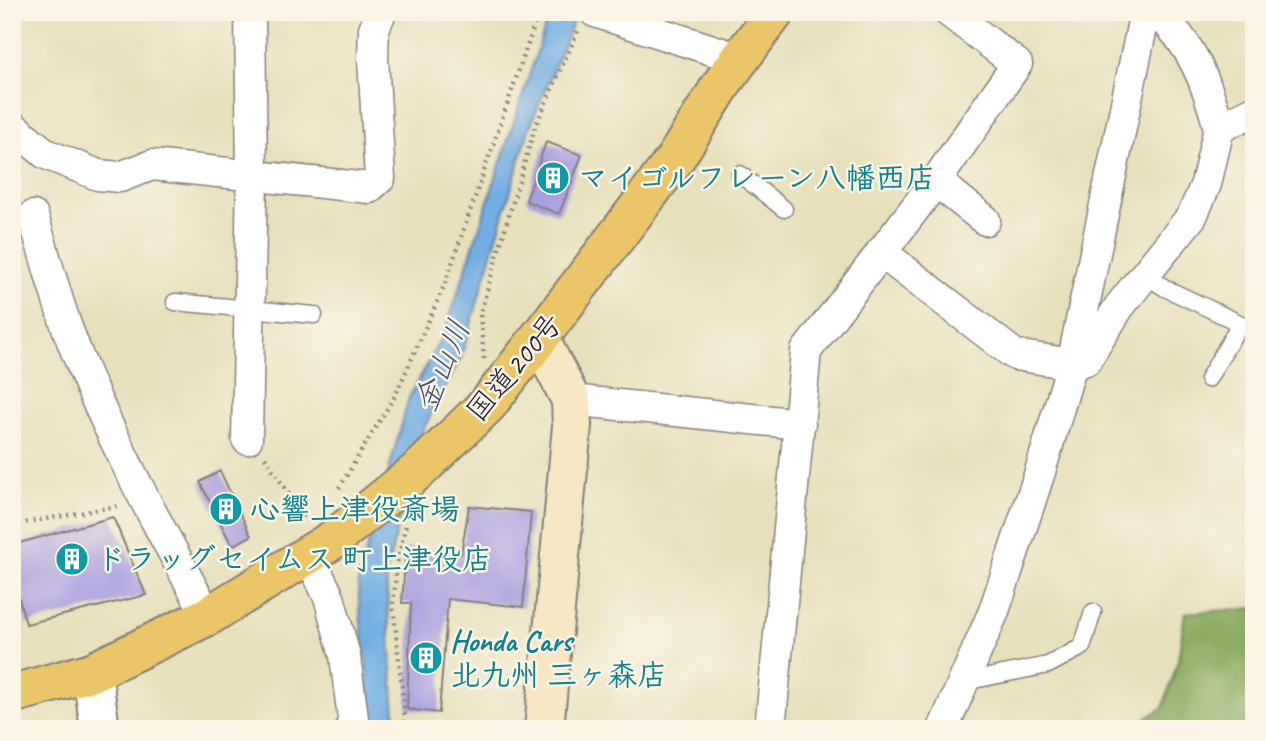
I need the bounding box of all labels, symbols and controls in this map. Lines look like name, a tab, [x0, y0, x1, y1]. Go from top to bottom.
building icon: マイゴルフレーン八幡西店	[534, 159, 572, 197]
place label: マイゴルフレーン八幡西店	[578, 159, 936, 197]
street label: 国道200号	[458, 305, 570, 429]
water label: 金山川	[404, 314, 480, 418]
building icon: 心響上津役斎場	[207, 490, 245, 528]
place label: 心響上津役斎場	[250, 490, 460, 528]
building icon: ドラッグセイムス 町上津役店	[53, 540, 91, 578]
place label: ドラッグセイムス 町上津役店	[96, 540, 492, 578]
place label: Honda Cars 北九州 三ヶ森店	[450, 622, 667, 694]
building icon: Honda Cars 北九州 三ヶ森店	[407, 639, 445, 677]

